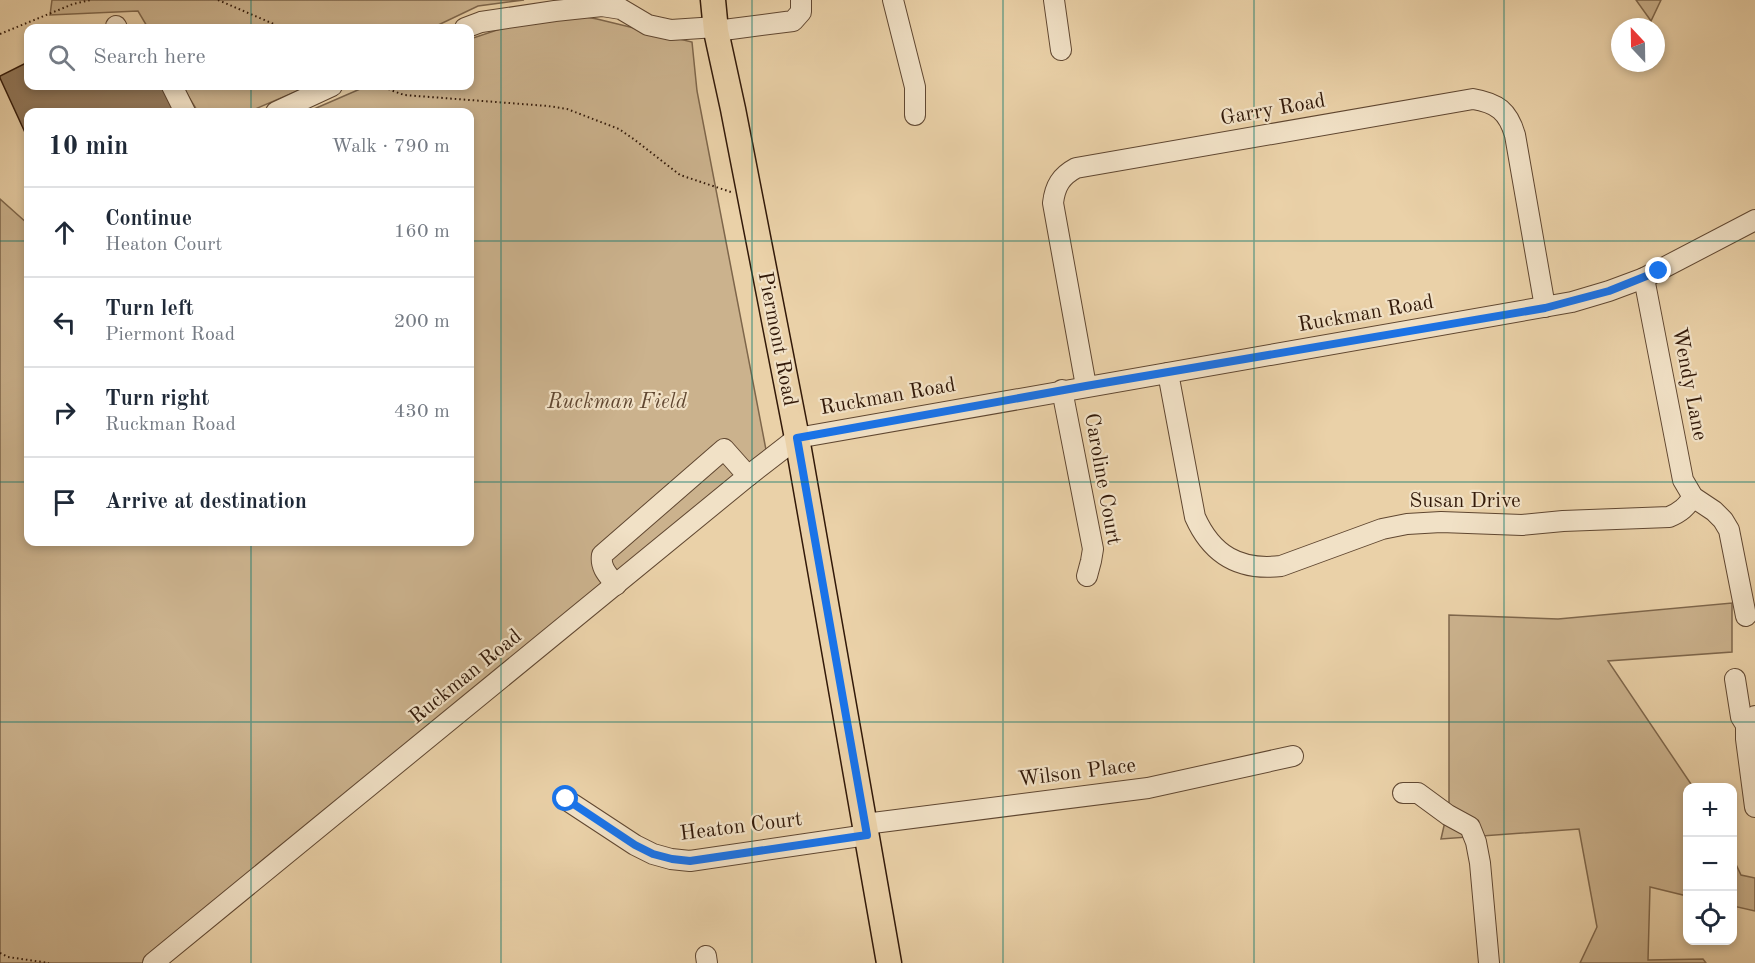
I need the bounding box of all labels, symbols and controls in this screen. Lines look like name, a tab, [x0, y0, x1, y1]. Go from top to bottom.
north arrow	[1611, 18, 1665, 72]
search box	[24, 24, 474, 90]
icon: search	[45, 41, 78, 74]
text: Search here	[93, 46, 206, 68]
street label: Garry Road	[1219, 90, 1327, 130]
text: 10 min	[48, 134, 128, 160]
text: Walk · 790 m	[331, 137, 450, 157]
text: Continue	[105, 208, 192, 230]
icon: ahead	[48, 216, 81, 249]
text: 160 m	[394, 222, 450, 242]
text: Heaton Court	[105, 235, 222, 255]
route end	[1645, 257, 1671, 283]
street label: Piermont Road	[754, 270, 800, 408]
street label: Ruckman Road	[1297, 292, 1436, 336]
text: Turn left	[105, 298, 194, 320]
icon: left	[48, 306, 81, 339]
text: 200 m	[394, 312, 450, 332]
text: Piermont Road	[105, 325, 235, 345]
street label: Wendy Lane	[1668, 326, 1710, 442]
street label: Ruckman Road	[819, 375, 958, 419]
text: Turn right	[105, 388, 209, 410]
park label: Ruckman Field	[546, 392, 688, 413]
icon: right	[48, 396, 81, 429]
text: 430 m	[394, 402, 450, 422]
street label: Caroline Court	[1080, 412, 1124, 546]
text: Ruckman Road	[105, 415, 236, 435]
icon: arrive	[48, 486, 81, 519]
text: Arrive at destination	[105, 491, 307, 513]
street label: Susan Drive	[1409, 491, 1521, 512]
street label: Ruckman Road	[406, 626, 526, 728]
street label: Wilson Place	[1017, 755, 1137, 791]
map controls	[1683, 783, 1737, 945]
button: +	[1683, 783, 1737, 837]
route start	[552, 785, 578, 811]
street label: Heaton Court	[679, 809, 803, 845]
button: −	[1683, 837, 1737, 891]
button: locate	[1683, 891, 1737, 945]

